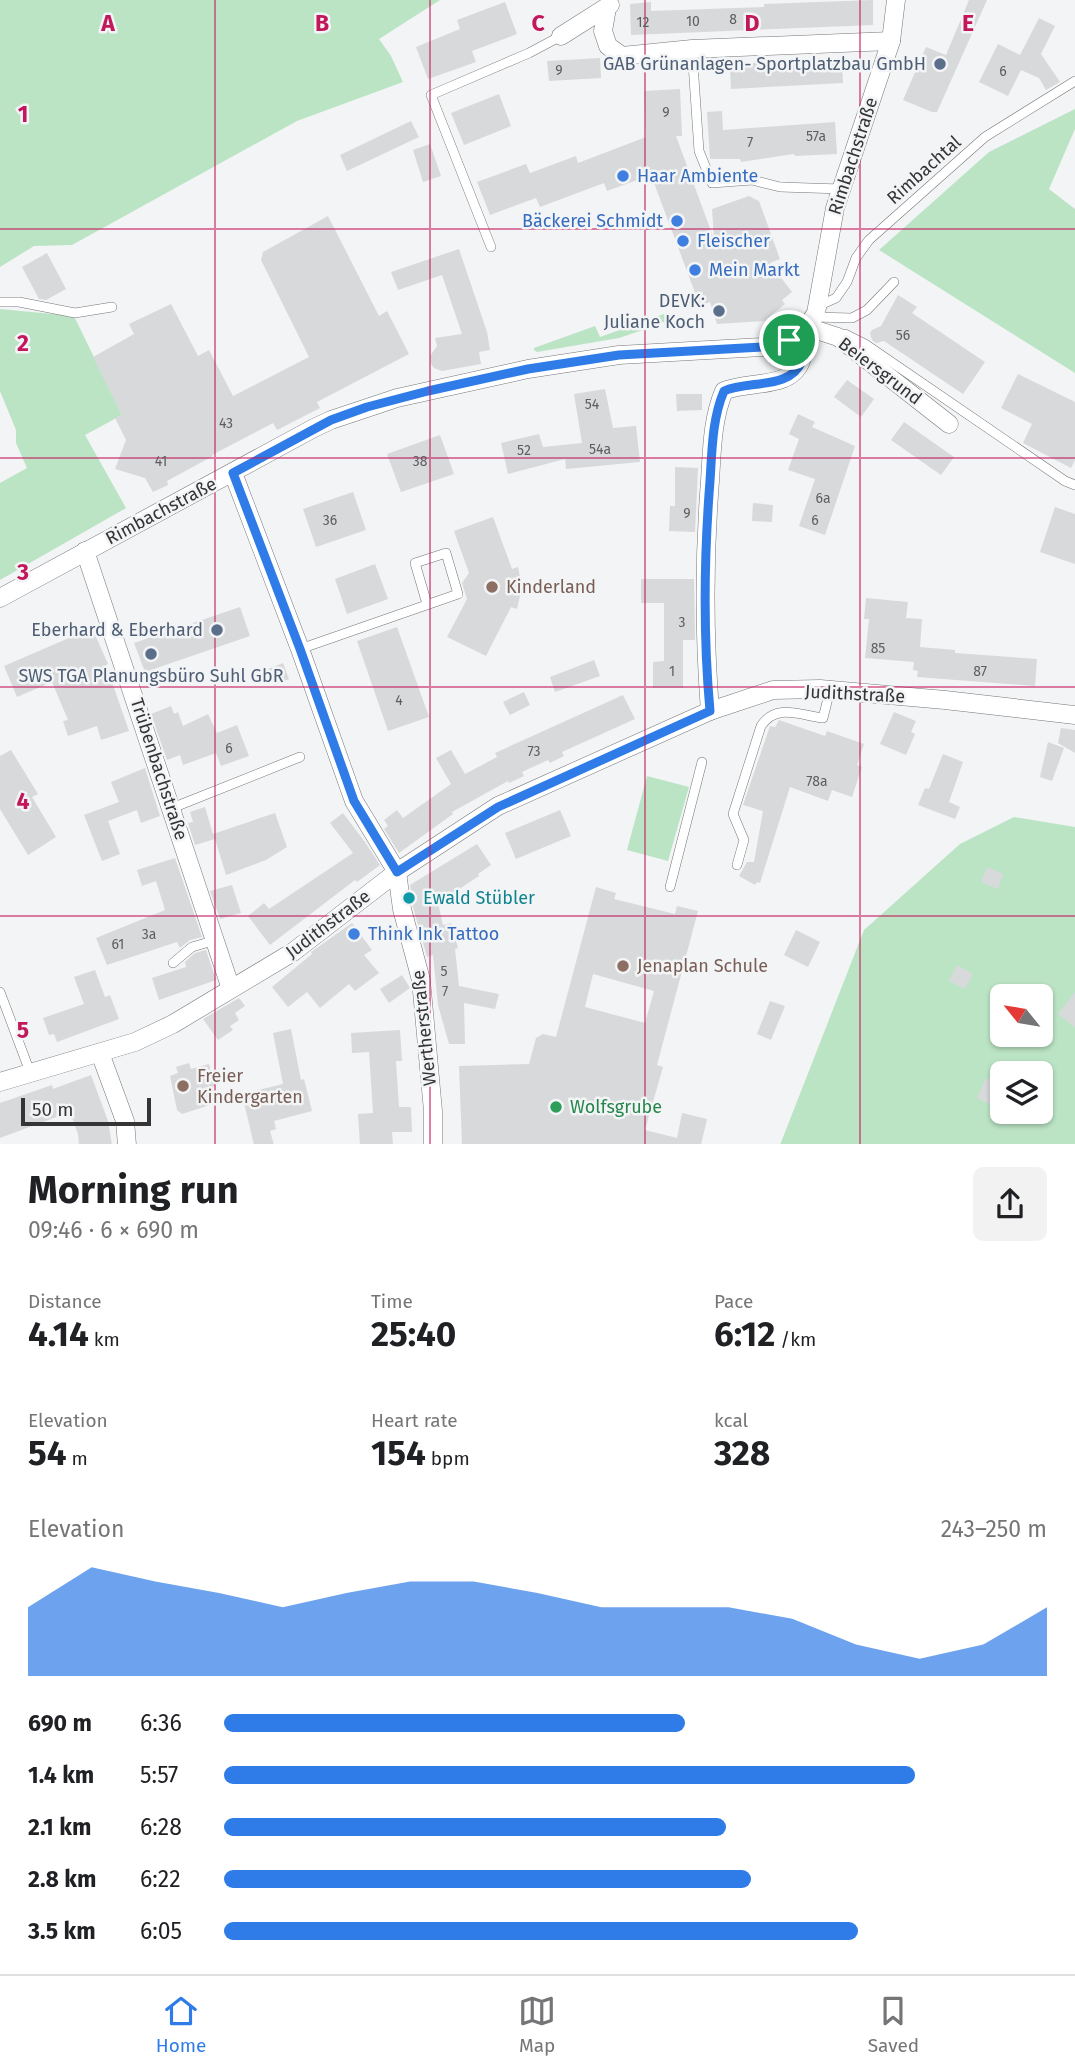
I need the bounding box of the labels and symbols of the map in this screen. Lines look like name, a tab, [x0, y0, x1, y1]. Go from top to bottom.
text: A	[100, 9, 115, 37]
text: B	[315, 9, 329, 37]
text: C	[531, 9, 545, 37]
text: D	[745, 9, 760, 37]
text: E	[962, 9, 974, 37]
house number: 8	[729, 11, 737, 28]
house number: 10	[686, 13, 700, 30]
house number: 12	[637, 14, 650, 31]
place label: GAB Grünanlagen- Sportplatzbau GmbH	[603, 53, 926, 75]
marker: GAB Grünanlagen- Sportplatzbau GmbH	[932, 56, 948, 72]
house number: 9	[555, 62, 563, 79]
house number: 6	[999, 63, 1007, 80]
street label: Rimbachstraße	[824, 94, 882, 218]
text: 1	[18, 100, 28, 128]
house number: 9	[662, 104, 670, 121]
house number: 57a	[806, 128, 826, 145]
street label: Rimbachtal	[882, 131, 966, 209]
house number: 7	[747, 134, 753, 151]
place label: Haar Ambiente	[637, 165, 758, 187]
marker: Haar Ambiente	[615, 168, 631, 184]
place label: Bäckerei Schmidt	[522, 210, 663, 232]
marker: Bäckerei Schmidt	[669, 213, 685, 229]
place label: Fleischer	[697, 230, 770, 252]
marker: Fleischer	[675, 233, 691, 249]
place label: Mein Markt	[709, 259, 800, 281]
marker: Mein Markt	[687, 262, 703, 278]
place label: DEVK: Juliane Koch	[604, 290, 705, 333]
marker: DEVK: Juliane Koch	[711, 303, 727, 319]
pin	[759, 310, 819, 370]
house number: 56	[896, 327, 910, 344]
text: 2	[17, 329, 29, 357]
street label: Beiersgrund	[834, 332, 926, 410]
house number: 54	[585, 396, 600, 413]
house number: 43	[219, 415, 233, 432]
house number: 54a	[589, 441, 611, 458]
house number: 52	[517, 442, 531, 459]
house number: 41	[155, 453, 167, 470]
house number: 38	[413, 453, 428, 470]
street label: Rimbachstraße	[102, 473, 220, 549]
house number: 6a	[815, 490, 831, 507]
house number: 9	[683, 505, 691, 522]
house number: 36	[323, 512, 337, 529]
house number: 6	[811, 512, 819, 529]
text: 3	[16, 558, 29, 586]
place label: Kinderland	[506, 576, 596, 598]
marker: Kinderland	[484, 579, 500, 595]
house number: 3	[679, 614, 686, 631]
place label: Eberhard & Eberhard	[31, 619, 203, 641]
marker: Eberhard & Eberhard	[209, 622, 225, 638]
house number: 85	[871, 640, 885, 657]
marker: SWS TGA Planungsbüro Suhl GbR	[143, 646, 159, 662]
house number: 1	[669, 663, 675, 680]
house number: 87	[973, 663, 987, 680]
place label: SWS TGA Planungsbüro Suhl GbR	[18, 665, 284, 687]
street label: Judithstraße	[804, 680, 906, 708]
house number: 4	[395, 692, 403, 709]
street label: Trübenbachstraße	[126, 695, 192, 843]
house number: 6	[225, 740, 233, 757]
house number: 73	[527, 743, 541, 760]
house number: 78a	[806, 773, 828, 790]
text: 4	[17, 787, 30, 815]
street label: Judithstraße	[281, 885, 375, 963]
place label: Ewald Stübler	[423, 887, 535, 909]
marker: Ewald Stübler	[401, 890, 417, 906]
place label: Think Ink Tattoo	[368, 923, 499, 945]
house number: 3a	[142, 926, 156, 943]
marker: Think Ink Tattoo	[346, 926, 362, 942]
house number: 61	[112, 936, 124, 953]
place label: Jenaplan Schule	[637, 955, 768, 977]
marker: Jenaplan Schule	[615, 958, 631, 974]
house number: 5	[440, 963, 448, 980]
street label: Wertherstraße	[407, 969, 441, 1087]
house number: 7	[442, 983, 448, 1000]
north arrow	[990, 984, 1054, 1046]
text: 5	[17, 1016, 29, 1044]
place label: Freier Kindergarten	[197, 1065, 303, 1108]
marker: Freier Kindergarten	[175, 1078, 191, 1094]
scale bar	[21, 1096, 150, 1127]
place label: Wolfsgrube	[570, 1096, 662, 1118]
marker: Wolfsgrube	[548, 1099, 564, 1115]

